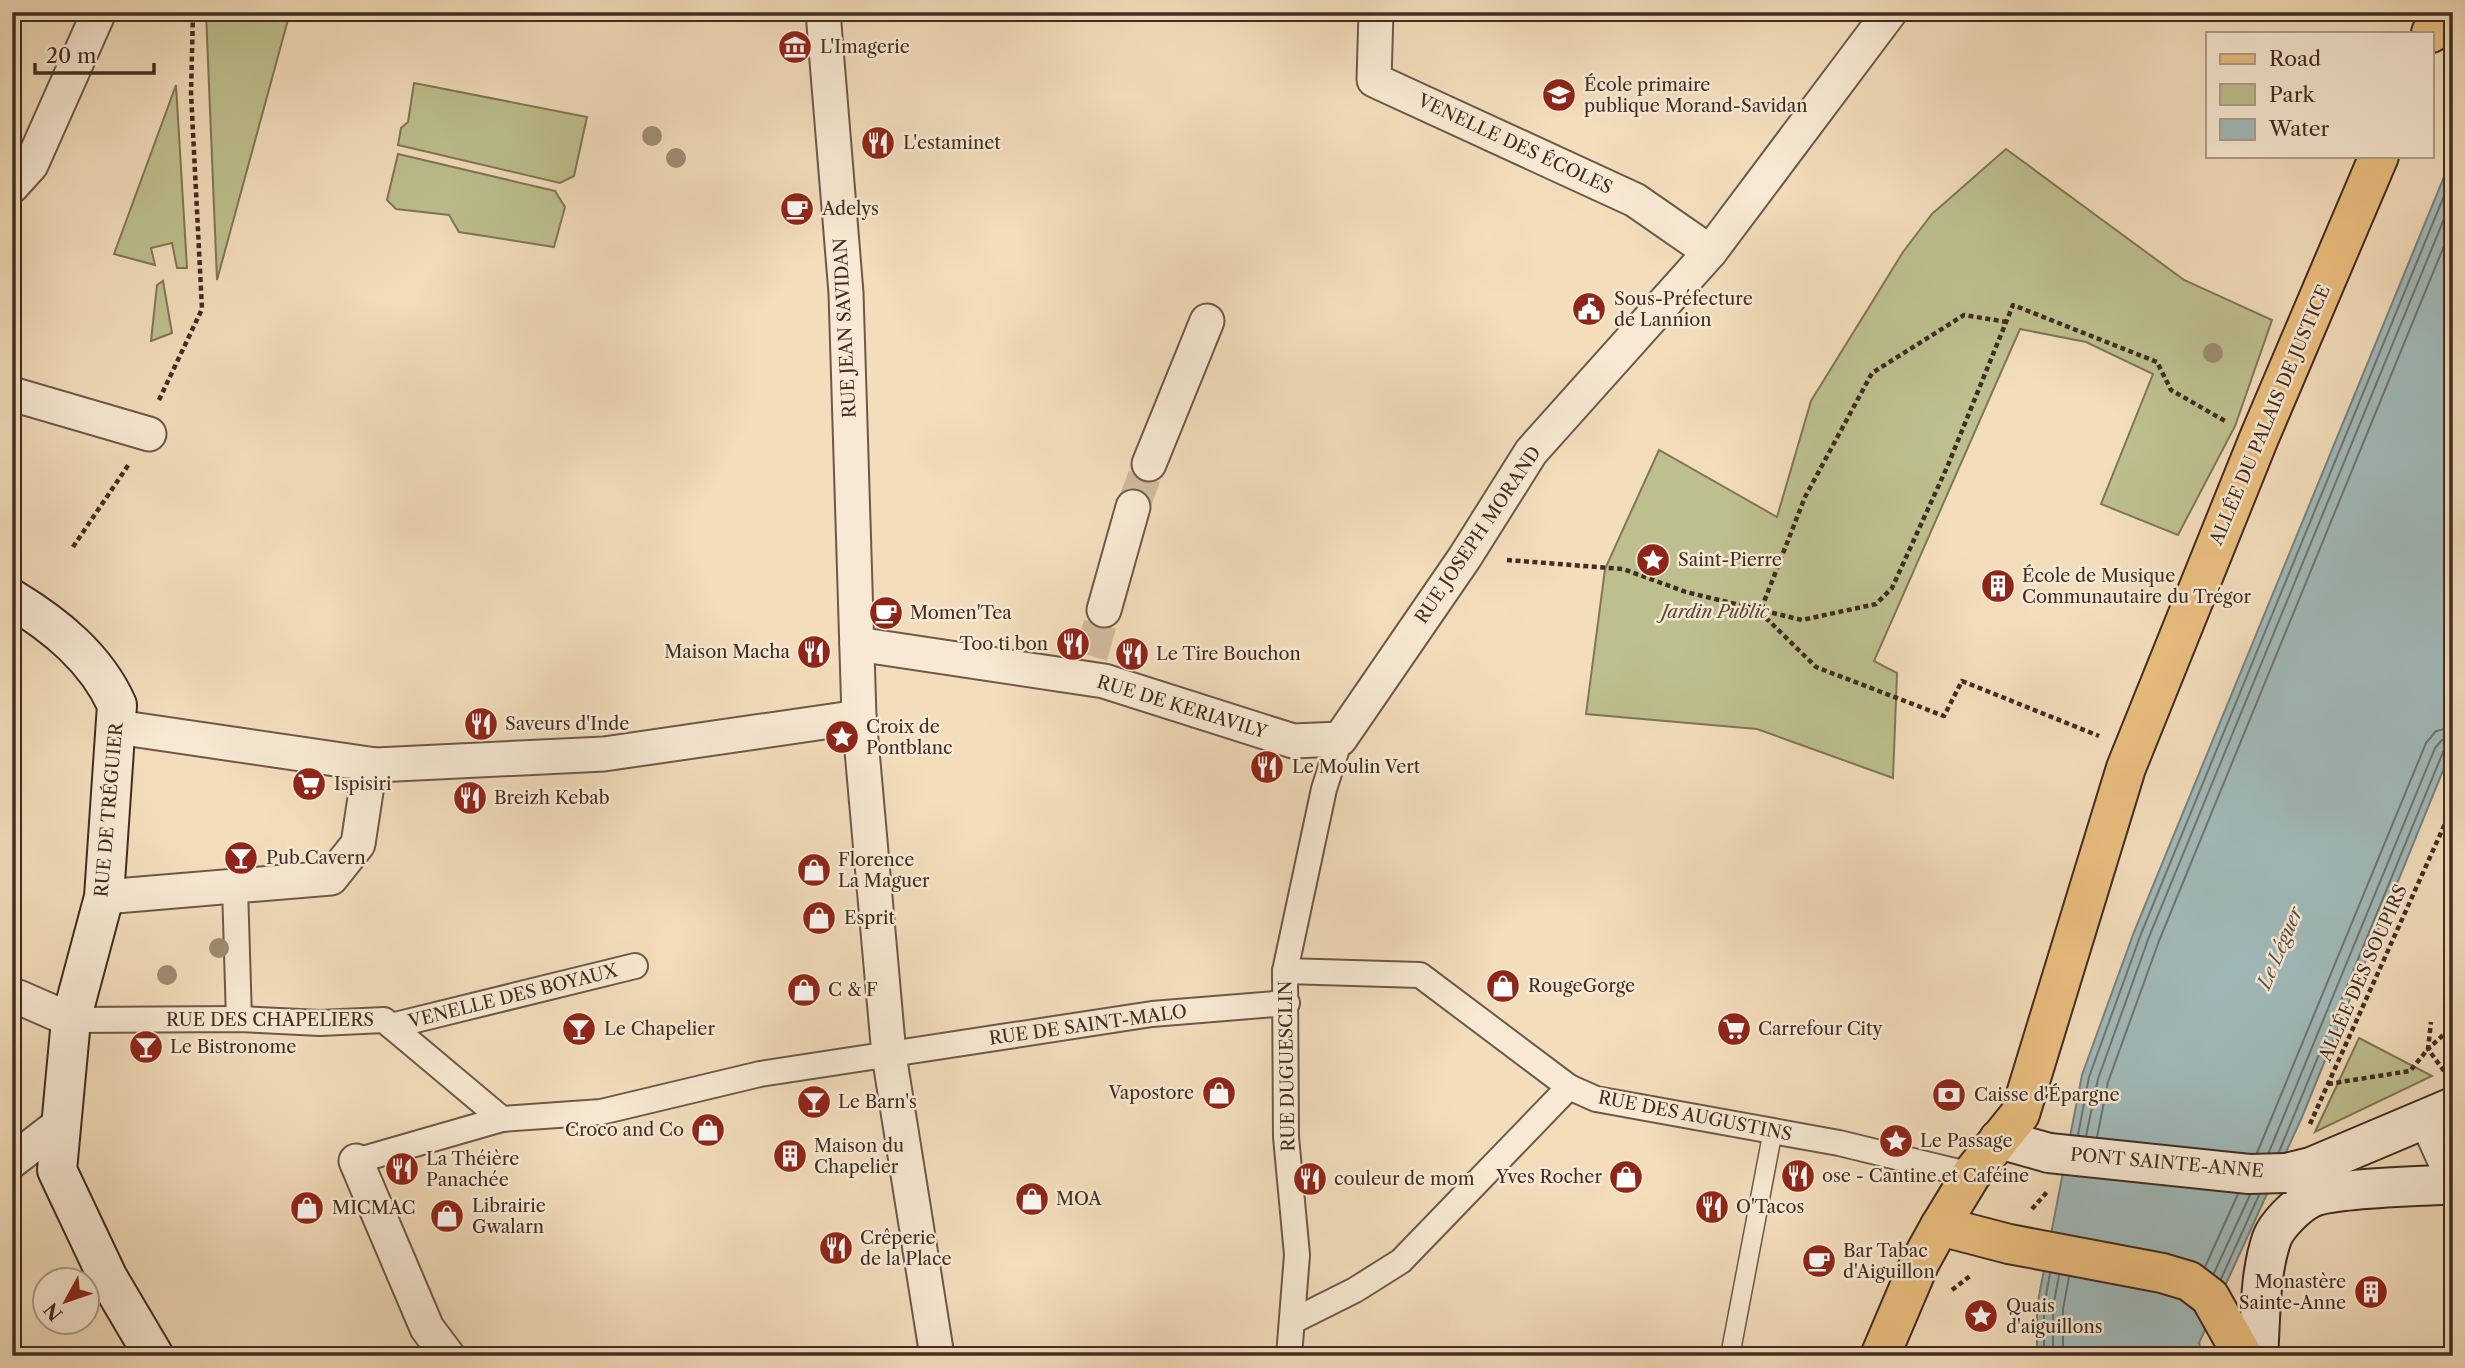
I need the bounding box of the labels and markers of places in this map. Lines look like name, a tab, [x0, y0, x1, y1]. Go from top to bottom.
museum icon: L'Imagerie	[776, 28, 814, 66]
place label: L'Imagerie	[820, 36, 910, 58]
place label: École primaire publique Morand-Savidan	[1584, 73, 1808, 117]
school or university icon: École primaire publique Morand-Savidan	[1540, 76, 1578, 114]
restaurant icon: L'estaminet	[859, 124, 897, 162]
place label: L'estaminet	[903, 132, 1001, 154]
cafe icon: Adelys	[778, 190, 816, 228]
place label: Adelys	[821, 198, 879, 220]
place label: Sous-Préfecture de Lannion	[1614, 288, 1753, 331]
public building icon: Sous-Préfecture de Lannion	[1570, 290, 1608, 328]
place icon: Saint-Pierre	[1634, 541, 1672, 579]
place label: Saint-Pierre	[1678, 549, 1782, 571]
place label: École de Musique Communautaire du Trégor	[2022, 564, 2252, 608]
building icon: École de Musique Communautaire du Trégor	[1979, 567, 2017, 605]
cafe icon: Momen'Tea	[867, 594, 905, 632]
place label: Momen'Tea	[910, 602, 1012, 624]
restaurant icon: Too ti bon	[1054, 625, 1092, 663]
restaurant icon: Maison Macha	[795, 633, 833, 671]
place label: Too ti bon	[960, 633, 1048, 655]
restaurant icon: Le Tire Bouchon	[1113, 635, 1151, 673]
place label: Maison Macha	[664, 641, 790, 663]
place label: Le Tire Bouchon	[1156, 643, 1301, 665]
restaurant icon: Saveurs d'Inde	[462, 705, 500, 743]
place label: Saveurs d'Inde	[505, 713, 629, 735]
place label: Croix de Pontblanc	[866, 716, 953, 759]
place icon: Croix de Pontblanc	[823, 718, 861, 756]
restaurant icon: Le Moulin Vert	[1248, 748, 1286, 786]
place label: Le Moulin Vert	[1292, 756, 1421, 778]
supermarket icon: Ispisiri	[290, 765, 328, 803]
place label: Ispisiri	[334, 773, 392, 795]
restaurant icon: Breizh Kebab	[451, 779, 489, 817]
place label: Breizh Kebab	[494, 787, 610, 809]
bar icon: Pub Cavern	[222, 839, 260, 877]
place label: Pub Cavern	[266, 847, 366, 869]
place label: Florence La Maguer	[838, 849, 930, 892]
shop icon: Florence La Maguer	[795, 851, 833, 889]
shop icon: Esprit	[800, 899, 838, 937]
place label: Esprit	[844, 907, 895, 929]
shop icon: RougeGorge	[1484, 967, 1522, 1005]
shop icon: C & F	[785, 971, 823, 1009]
place label: RougeGorge	[1528, 975, 1635, 997]
place label: C & F	[828, 979, 878, 1001]
bar icon: Le Chapelier	[560, 1010, 598, 1048]
supermarket icon: Carrefour City	[1715, 1010, 1753, 1048]
place label: Le Chapelier	[604, 1018, 715, 1040]
place label: Carrefour City	[1758, 1018, 1883, 1040]
bar icon: Le Bistronome	[127, 1028, 165, 1066]
place label: Le Bistronome	[170, 1036, 296, 1058]
shop icon: Vapostore	[1200, 1074, 1238, 1112]
bank icon: Caisse d'Épargne	[1930, 1076, 1968, 1114]
place label: Vapostore	[1107, 1082, 1194, 1104]
bar icon: Le Barn's	[795, 1083, 833, 1121]
place label: Caisse d'Épargne	[1974, 1083, 2120, 1106]
place label: Le Barn's	[838, 1091, 917, 1113]
shop icon: Croco and Co	[689, 1111, 727, 1149]
place label: Croco and Co	[565, 1119, 684, 1141]
place icon: Le Passage	[1877, 1122, 1915, 1160]
place label: Le Passage	[1920, 1130, 2012, 1152]
place label: Maison du Chapelier	[814, 1135, 904, 1178]
building icon: Maison du Chapelier	[771, 1137, 809, 1175]
place label: La Théière Panachée	[426, 1148, 519, 1191]
restaurant icon: La Théière Panachée	[383, 1150, 421, 1188]
restaurant icon: ose - Cantine et Caféine	[1779, 1157, 1817, 1195]
shop icon: Yves Rocher	[1607, 1158, 1645, 1196]
restaurant icon: couleur de mom	[1291, 1160, 1329, 1198]
place label: ose - Cantine et Caféine	[1822, 1165, 2029, 1187]
place label: Yves Rocher	[1495, 1166, 1602, 1188]
place label: couleur de mom	[1334, 1168, 1475, 1190]
shop icon: MOA	[1013, 1180, 1051, 1218]
place label: MOA	[1056, 1188, 1102, 1210]
restaurant icon: O'Tacos	[1693, 1188, 1731, 1226]
shop icon: MICMAC	[288, 1189, 326, 1227]
place label: Librairie Gwalarn	[472, 1195, 546, 1238]
place label: O'Tacos	[1736, 1196, 1804, 1218]
place label: MICMAC	[332, 1197, 415, 1219]
shop icon: Librairie Gwalarn	[428, 1197, 466, 1235]
place label: Crêperie de la Place	[860, 1227, 952, 1270]
restaurant icon: Crêperie de la Place	[817, 1229, 855, 1267]
place label: Bar Tabac d'Aiguillon	[1843, 1240, 1935, 1283]
cafe icon: Bar Tabac d'Aiguillon	[1800, 1242, 1838, 1280]
place label: Monastère Sainte-Anne	[2239, 1271, 2346, 1314]
building icon: Monastère Sainte-Anne	[2352, 1273, 2390, 1311]
place label: Quais d'aiguillons	[2006, 1295, 2103, 1338]
place icon: Quais d'aiguillons	[1962, 1297, 2000, 1335]

